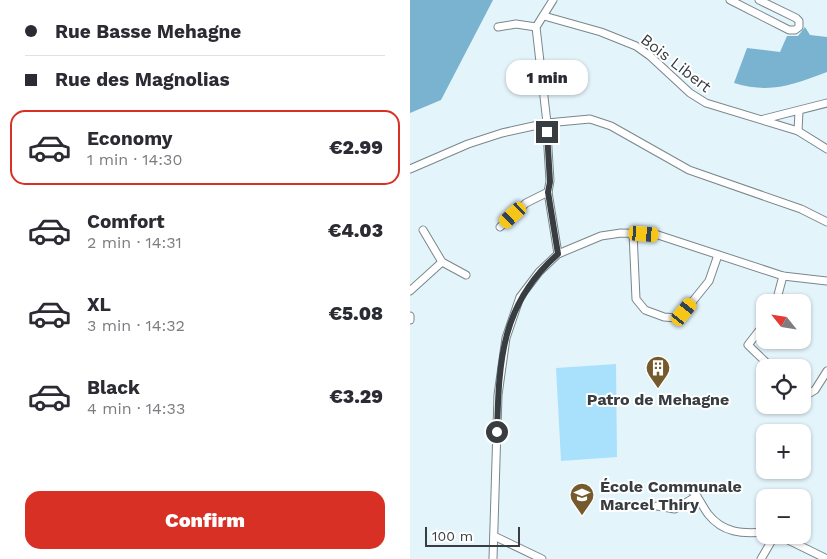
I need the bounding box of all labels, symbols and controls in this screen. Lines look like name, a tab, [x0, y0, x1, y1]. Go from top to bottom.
text: Rue Basse Mehagne	[55, 20, 241, 43]
street label: Bois Libert	[637, 30, 715, 97]
callout: 1 min	[506, 59, 588, 94]
text: Rue des Magnolias	[55, 68, 230, 91]
text: 1 min	[526, 68, 568, 87]
route end	[536, 121, 558, 143]
icon: car	[27, 125, 72, 170]
text: Economy	[87, 127, 172, 150]
text: €2.99	[329, 136, 383, 159]
text: 1 min · 14:30	[87, 150, 182, 169]
car	[496, 199, 529, 231]
icon: car	[27, 208, 72, 253]
text: Comfort	[87, 210, 165, 233]
text: €4.03	[328, 219, 383, 242]
car	[628, 225, 659, 243]
text: 2 min · 14:31	[87, 233, 182, 252]
icon: car	[27, 291, 72, 336]
text: XL	[87, 293, 111, 316]
north arrow	[756, 294, 811, 349]
map controls	[756, 294, 811, 544]
car	[668, 296, 699, 328]
text: €5.08	[329, 302, 383, 325]
text: 3 min · 14:32	[87, 316, 185, 335]
building icon: Patro de Mehagne	[645, 355, 671, 389]
button: locate	[756, 359, 811, 414]
icon: car	[27, 374, 72, 419]
text: Black	[87, 376, 140, 399]
text: €3.29	[330, 385, 383, 408]
place label: Patro de Mehagne	[587, 390, 729, 409]
text: 4 min · 14:33	[87, 399, 185, 418]
route start	[486, 421, 508, 443]
button: +	[756, 424, 811, 479]
place label: École Communale Marcel Thiry	[600, 477, 742, 514]
school or university icon: École Communale Marcel Thiry	[569, 482, 595, 516]
button: −	[756, 489, 811, 544]
button: Confirm	[25, 491, 385, 549]
scale bar	[425, 524, 520, 547]
text: 100 m	[432, 528, 473, 544]

